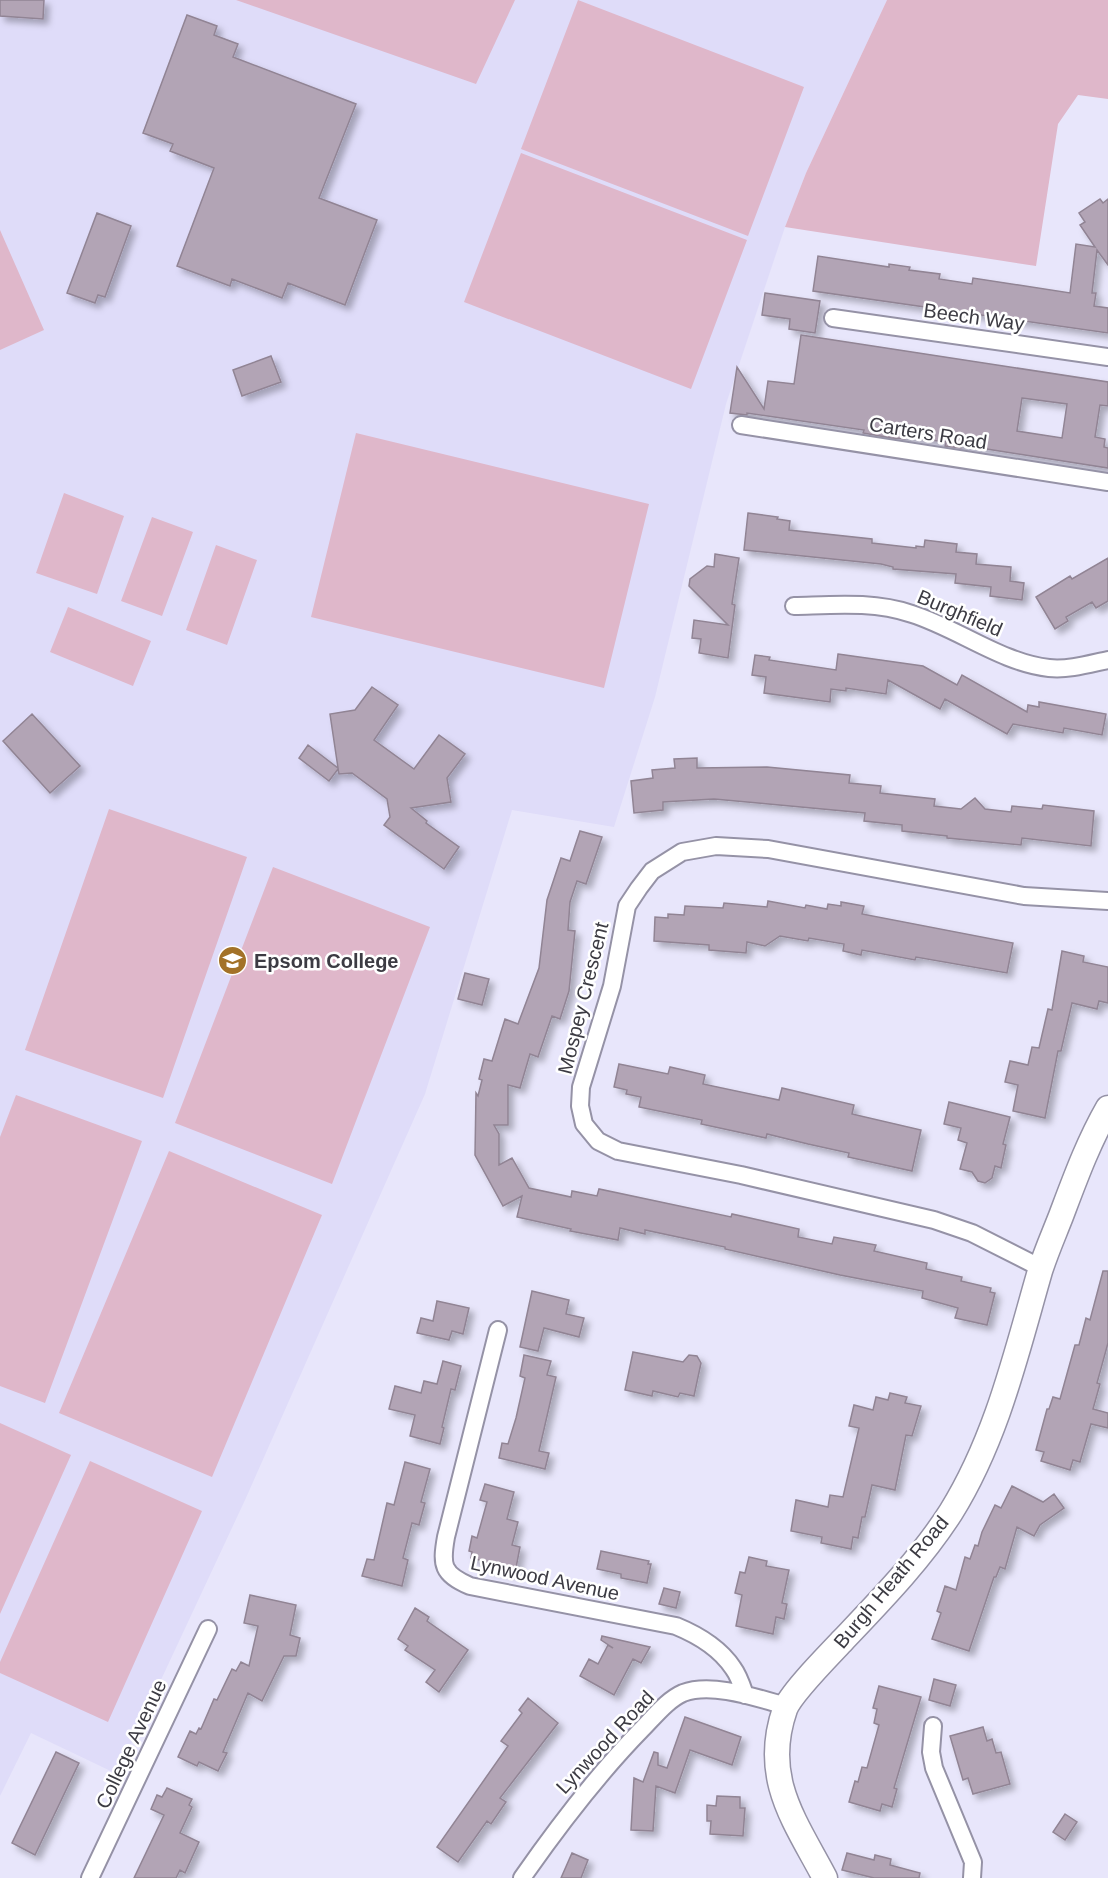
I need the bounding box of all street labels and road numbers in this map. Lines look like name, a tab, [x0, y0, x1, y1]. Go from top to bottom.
street label: Beech Way	[922, 299, 1026, 335]
street label: Carters Road	[868, 413, 988, 453]
street label: Burghfield	[914, 585, 1006, 641]
street label: Mospey Crescent	[554, 919, 613, 1076]
street label: Burgh Heath Road	[829, 1511, 953, 1653]
street label: Lynwood Avenue	[469, 1552, 621, 1604]
street label: College Avenue	[92, 1676, 170, 1812]
street label: Lynwood Road	[552, 1686, 658, 1798]

